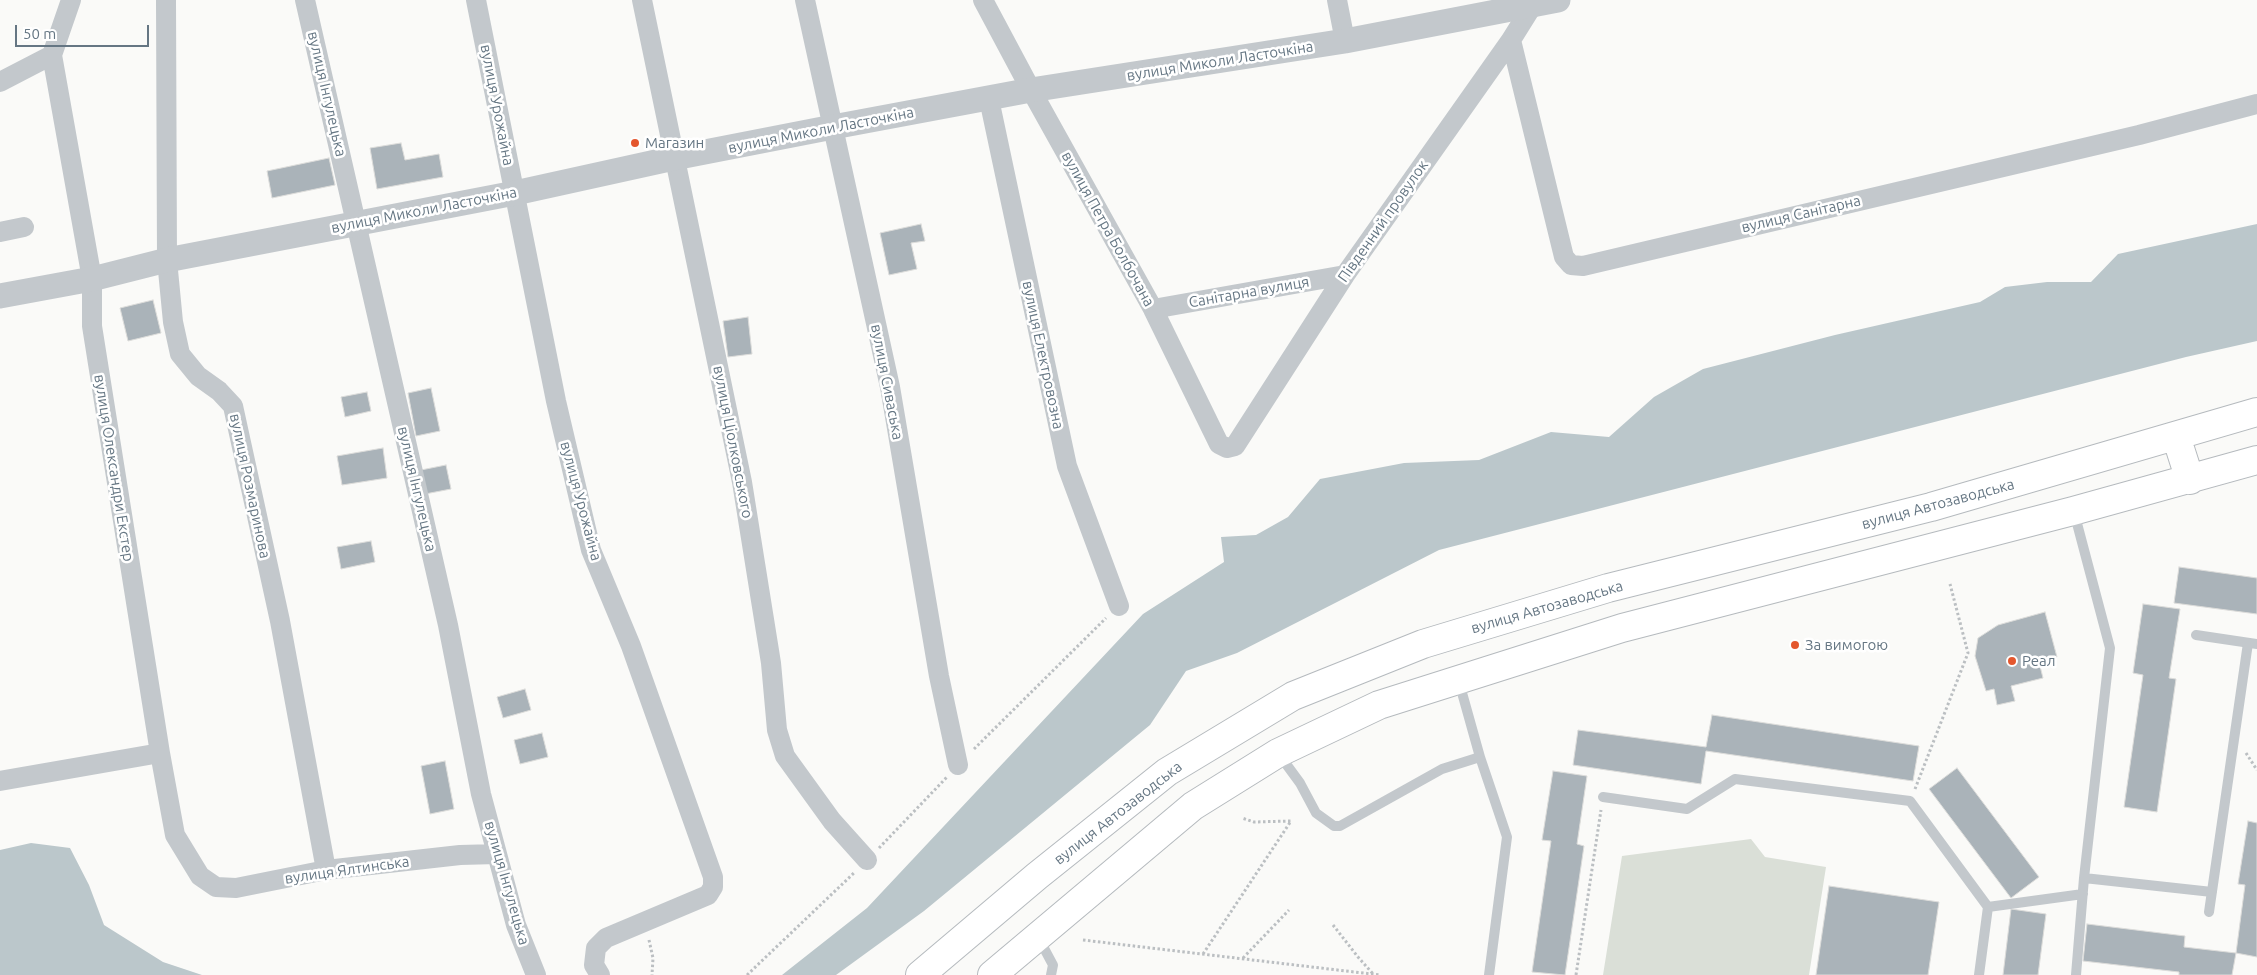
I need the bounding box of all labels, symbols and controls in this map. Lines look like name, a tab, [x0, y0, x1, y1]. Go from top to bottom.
scale bar	[18, 15, 151, 47]
text: 50 m	[23, 25, 56, 42]
street label: вулиця Інгулецька	[304, 30, 350, 158]
street label: вулиця Миколи Ласточкіна	[1125, 37, 1315, 85]
street label: вулиця Урожайна	[476, 43, 518, 167]
street label: вулиця Миколи Ласточкіна	[727, 103, 915, 157]
place label: Магазин	[645, 134, 704, 152]
marker: Магазин	[629, 137, 641, 149]
street label: вулиця Петра Болбочана	[1058, 148, 1158, 310]
street label: Південний провулок	[1334, 157, 1432, 285]
street label: вулиця Миколи Ласточкіна	[330, 183, 518, 237]
street label: вулиця Санітарна	[1740, 192, 1862, 236]
street label: Санітарна вулиця	[1187, 273, 1311, 311]
street label: вулиця Електровозна	[1018, 279, 1068, 431]
street label: вулиця Сиваська	[867, 323, 907, 441]
street label: вулиця Ціолковського	[709, 364, 757, 520]
street label: вулиця Олександри Екстер	[90, 373, 138, 563]
street label: вулиця Розмаринова	[226, 412, 274, 560]
street label: вулиця Інгулецька	[394, 425, 440, 553]
street label: вулиця Урожайна	[556, 439, 606, 563]
street label: вулиця Автозаводська	[1860, 475, 2016, 533]
street label: вулиця Автозаводська	[1469, 577, 1625, 637]
place label: За вимогою	[1805, 636, 1888, 654]
marker: За вимогою	[1789, 639, 1801, 651]
place label: Реал	[2022, 652, 2055, 670]
marker: Реал	[2006, 655, 2018, 667]
street label: вулиця Автозаводська	[1050, 757, 1186, 869]
street label: вулиця Інгулецька	[481, 819, 533, 947]
street label: вулиця Ялтинська	[284, 852, 410, 888]

